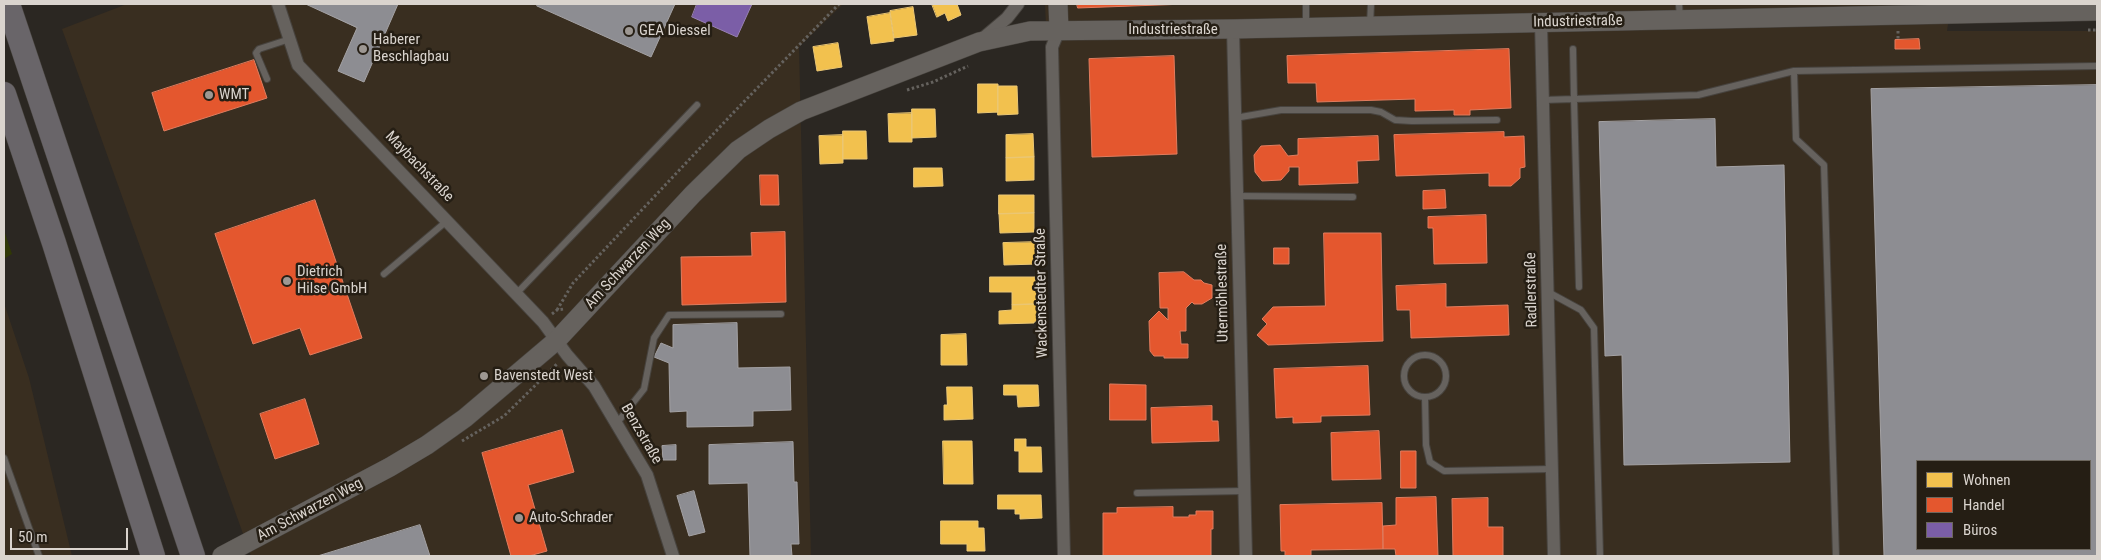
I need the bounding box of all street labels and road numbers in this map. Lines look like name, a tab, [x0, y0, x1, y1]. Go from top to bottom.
street label: Industriestraße	[1533, 12, 1623, 32]
street label: Industriestraße	[1128, 21, 1218, 39]
street label: Maybachstraße	[381, 128, 457, 206]
street label: Am Schwarzen Weg	[582, 215, 674, 313]
street label: Wackenstedter Straße	[1032, 228, 1052, 358]
street label: Utermöhlestraße	[1213, 244, 1233, 342]
street label: Radlerstraße	[1522, 252, 1542, 328]
street label: Benzstraße	[617, 401, 665, 467]
street label: Am Schwarzen Weg	[254, 475, 366, 545]

